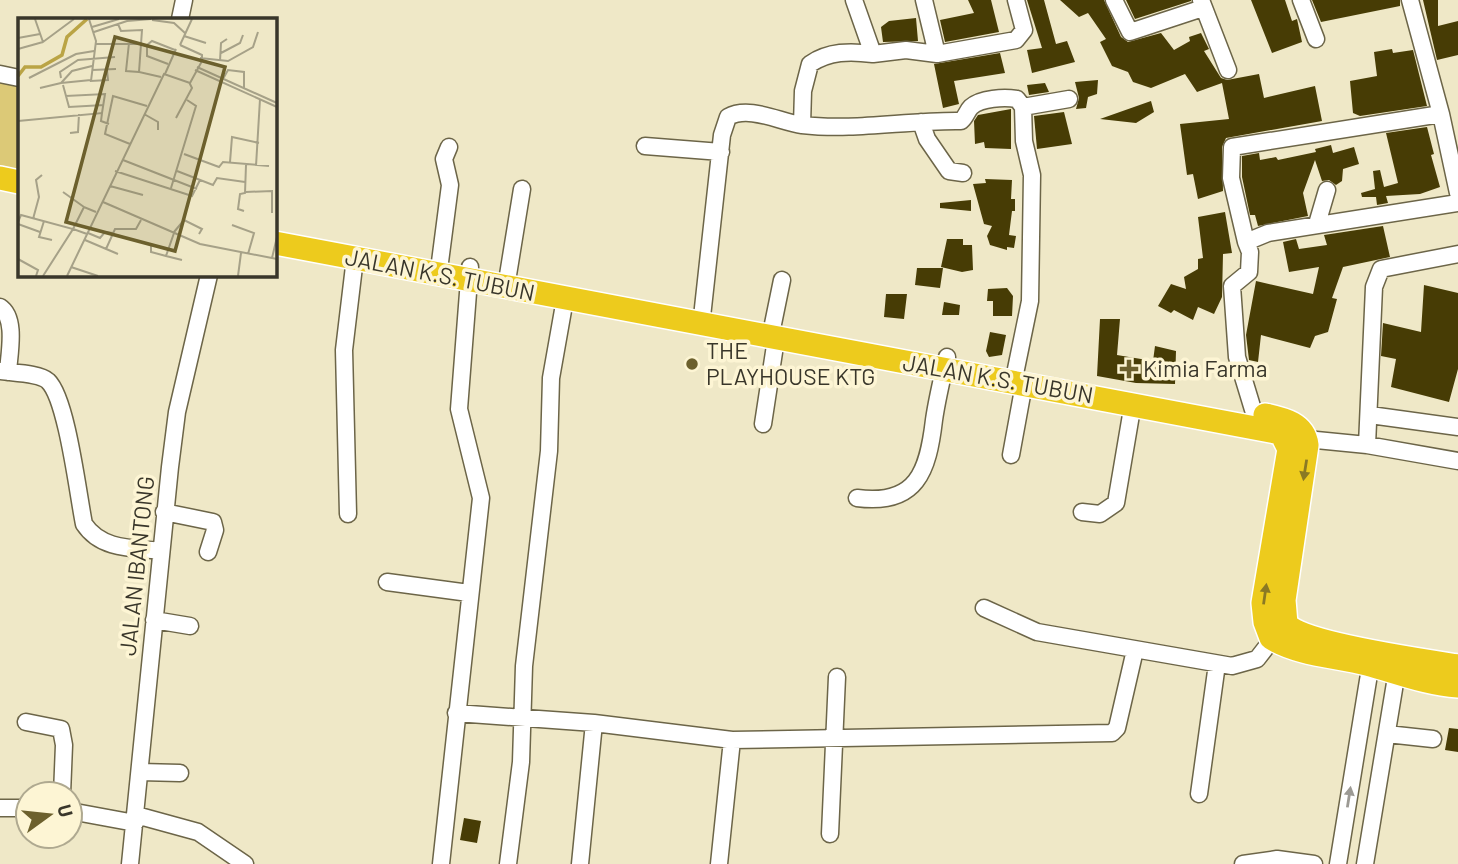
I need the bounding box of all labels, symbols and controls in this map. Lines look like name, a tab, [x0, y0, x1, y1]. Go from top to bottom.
inset map	[18, 18, 276, 276]
street label: JALAN K.S. TUBUN	[343, 242, 537, 306]
place label: THE PLAYHOUSE KTG	[706, 336, 875, 390]
street label: JALAN K.S. TUBUN	[901, 348, 1095, 409]
place label: Kimia Farma	[1143, 354, 1267, 382]
marker: THE PLAYHOUSE KTG	[684, 356, 700, 372]
marker: Kimia Farma	[1121, 361, 1137, 377]
one-way arrow	[1299, 459, 1310, 481]
street label: JALAN IBANTONG	[113, 475, 159, 657]
one-way arrow	[1260, 583, 1271, 605]
north arrow	[14, 780, 84, 850]
one-way arrow	[1344, 785, 1355, 807]
text: U	[53, 802, 79, 819]

